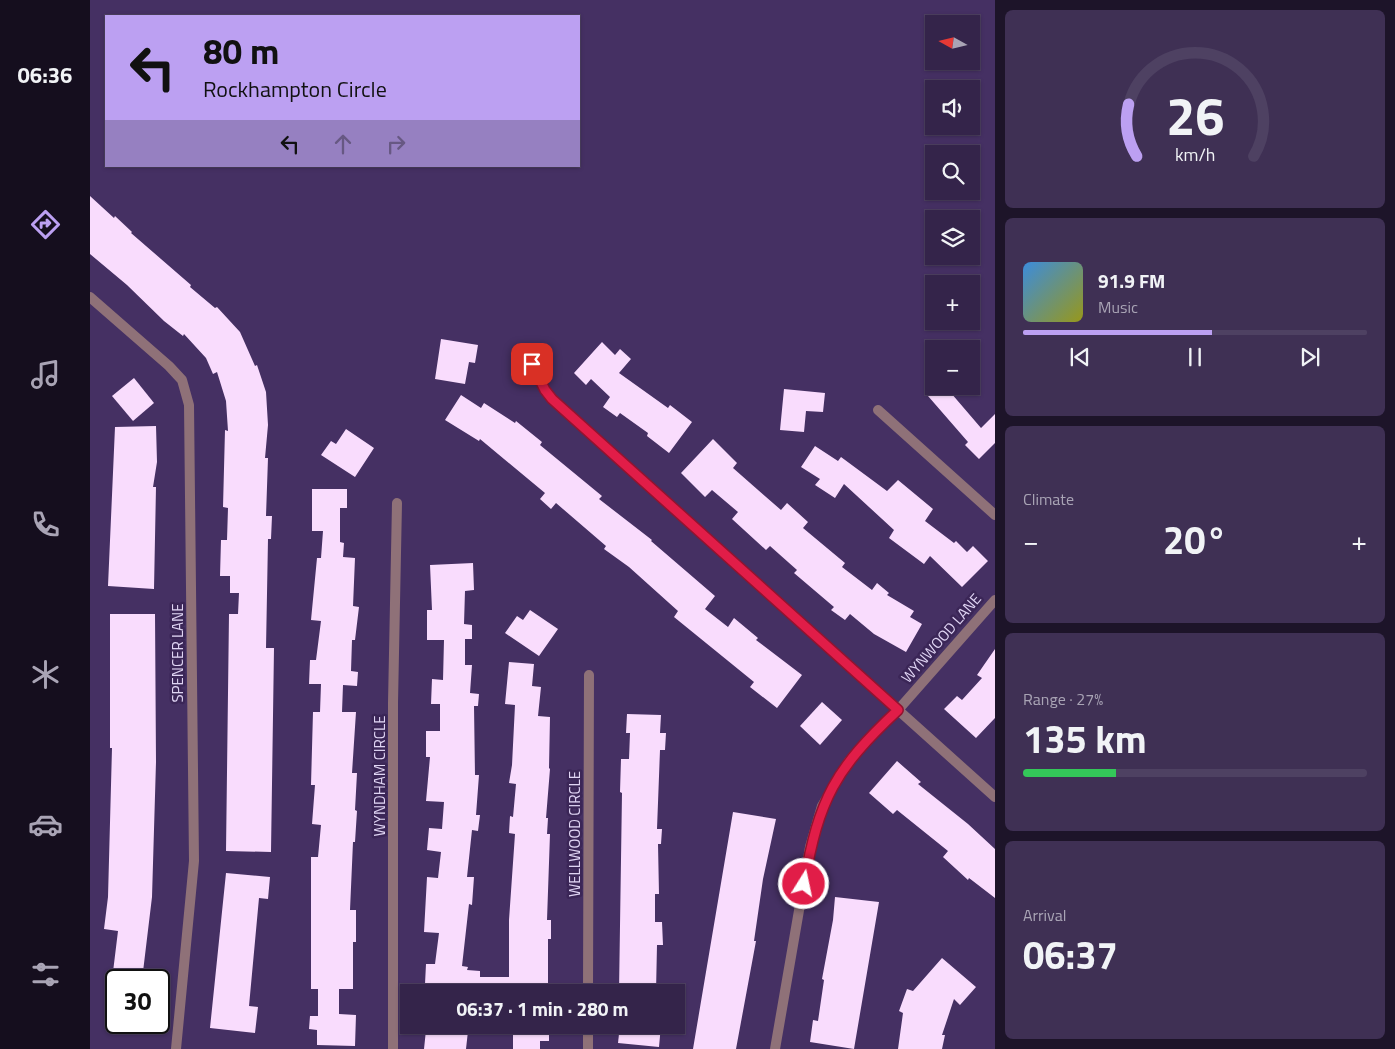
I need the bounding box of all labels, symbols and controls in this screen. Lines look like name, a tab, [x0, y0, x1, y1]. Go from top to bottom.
north arrow	[925, 15, 980, 70]
map controls	[925, 15, 980, 395]
text: 80 m	[203, 24, 279, 78]
icon: left	[120, 35, 185, 100]
text: 06:36	[18, 58, 72, 92]
text: Rockhampton Circle	[203, 72, 387, 106]
text: 26	[1166, 76, 1224, 155]
button: sound	[925, 80, 980, 135]
icon: left	[276, 130, 304, 158]
icon: ahead	[329, 130, 357, 158]
icon: right	[382, 130, 410, 158]
text: km/h	[1175, 141, 1215, 168]
button: search	[925, 145, 980, 200]
icon: directions	[28, 207, 63, 242]
button: layers	[925, 210, 980, 265]
text: 91.9 FM	[1098, 266, 1165, 295]
button: +	[925, 275, 980, 330]
text: Music	[1098, 295, 1138, 319]
button: −	[925, 340, 980, 395]
pin	[511, 343, 553, 385]
icon: previous	[1066, 343, 1094, 371]
icon: pause	[1181, 343, 1209, 371]
icon: next	[1296, 343, 1324, 371]
icon: arrive	[518, 350, 546, 378]
icon: music	[28, 357, 63, 392]
text: Climate	[1023, 487, 1074, 511]
icon: phone	[28, 507, 63, 542]
text: 20°	[1163, 511, 1227, 569]
text: −	[1023, 519, 1039, 562]
text: +	[1351, 519, 1367, 562]
street label: WYNWOOD LANE	[896, 588, 986, 688]
street label: SPENCER LANE	[166, 603, 189, 703]
icon: climate	[28, 657, 63, 692]
text: Range · 27%	[1023, 687, 1103, 711]
text: 135 km	[1023, 710, 1147, 768]
street label: WYNDHAM CIRCLE	[368, 716, 391, 836]
street label: WELLWOOD CIRCLE	[563, 771, 586, 897]
icon: car	[28, 807, 63, 842]
position arrow	[777, 857, 829, 909]
text: Arrival	[1023, 903, 1066, 927]
text: 06:37	[1023, 926, 1118, 984]
icon: filters	[28, 957, 63, 992]
speed limit sign: 30	[105, 969, 170, 1034]
text: 06:37 · 1 min · 280 m	[456, 994, 629, 1023]

